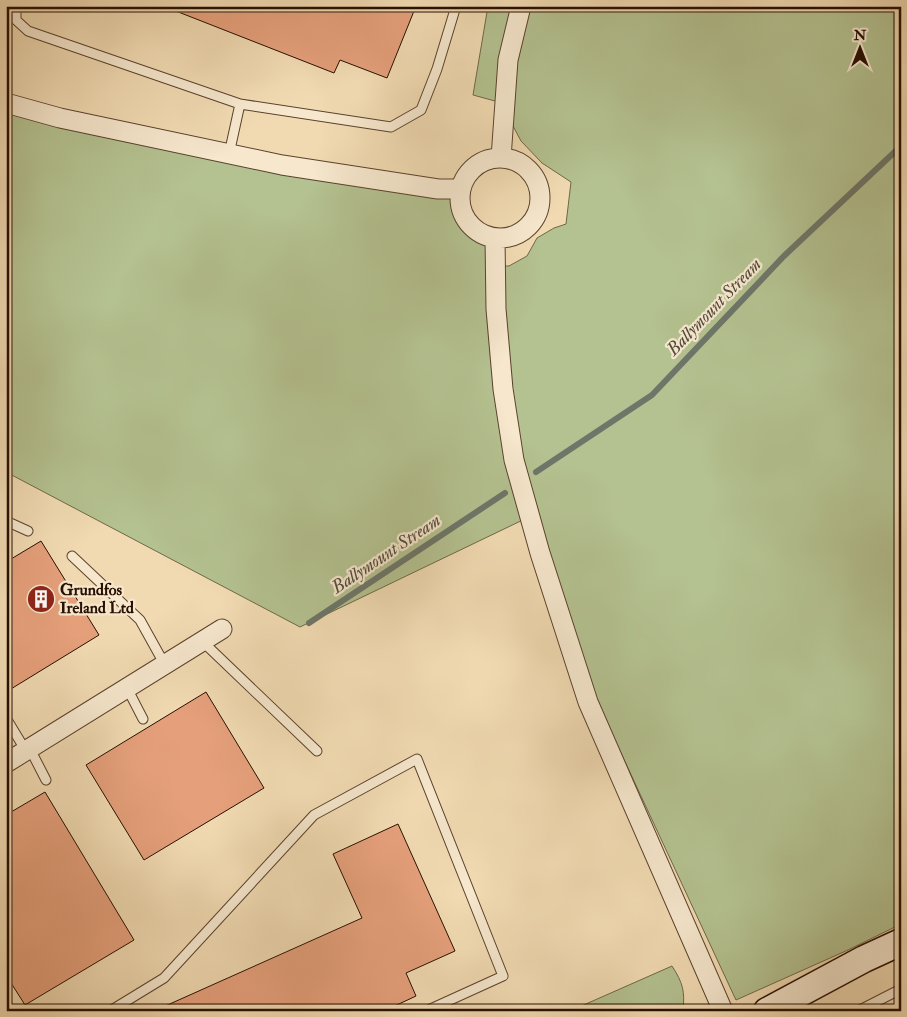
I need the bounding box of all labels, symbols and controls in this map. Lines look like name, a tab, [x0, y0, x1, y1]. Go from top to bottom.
north arrow	[834, 22, 884, 72]
text: N	[853, 27, 867, 44]
water label: Ballymount Stream	[661, 253, 766, 361]
water label: Ballymount Stream	[326, 509, 445, 600]
place label: Grundfos Ireland Ltd	[60, 580, 134, 618]
building icon: Grundfos Ireland Ltd	[26, 584, 56, 614]

